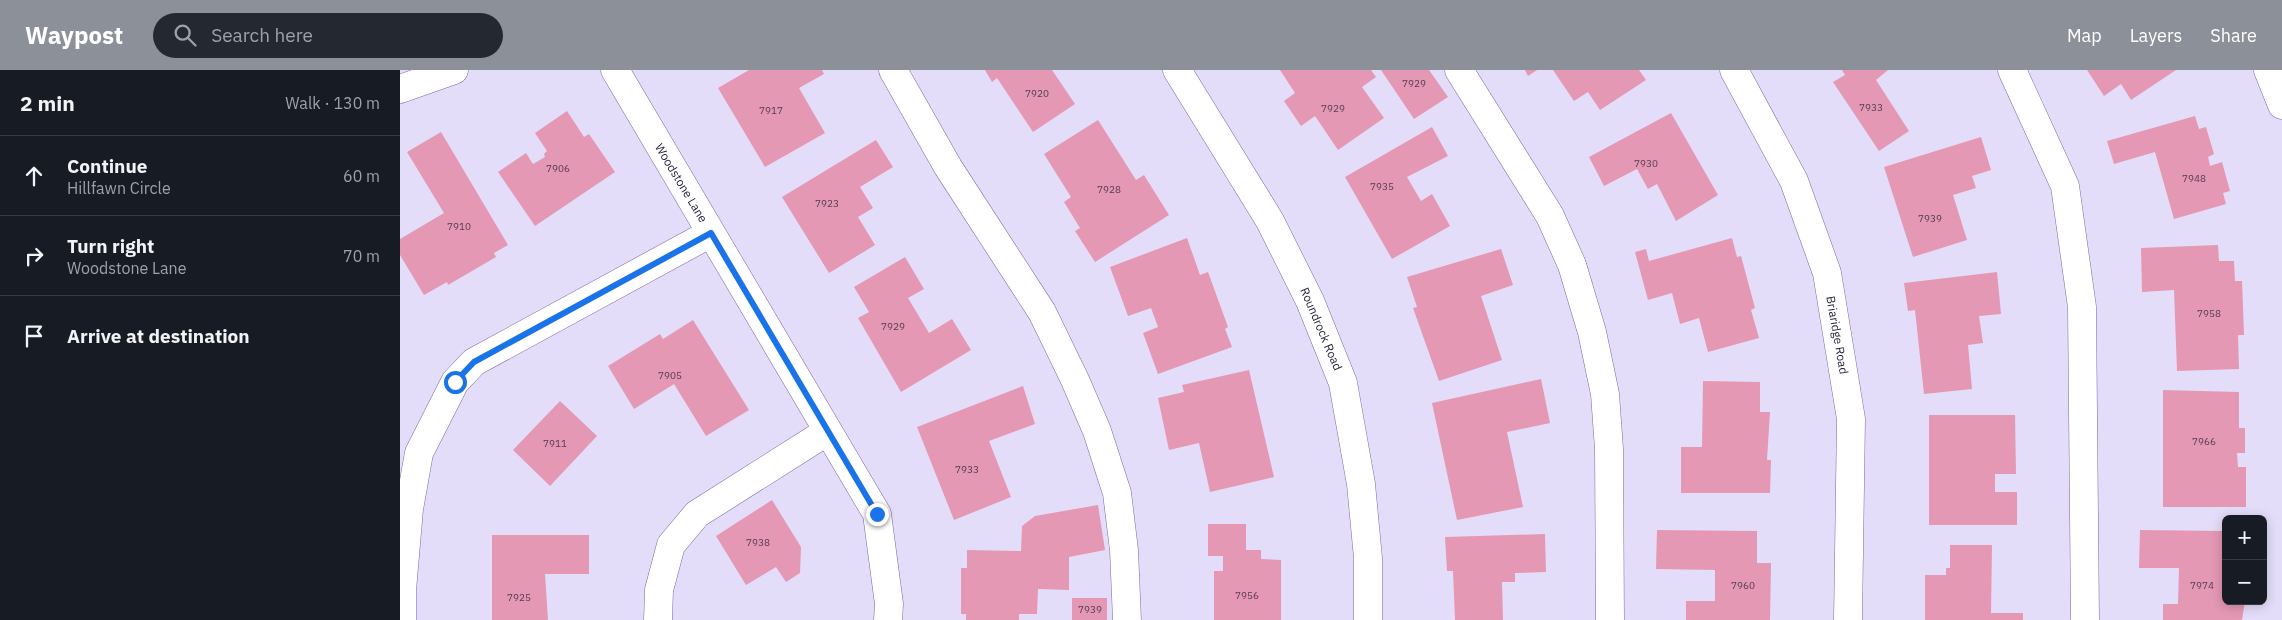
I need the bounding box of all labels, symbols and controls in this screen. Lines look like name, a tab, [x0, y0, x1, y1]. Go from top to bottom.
search box	[153, 13, 503, 58]
text: Waypost	[25, 19, 123, 51]
icon: search	[171, 21, 199, 49]
text: Search here	[211, 23, 313, 47]
text: Map	[2067, 24, 2102, 47]
text: Layers	[2130, 24, 2182, 47]
text: Share	[2210, 24, 2257, 47]
house number: 7929	[1402, 77, 1426, 90]
house number: 7920	[1025, 87, 1049, 100]
text: 2 min	[20, 89, 75, 117]
text: Walk · 130 m	[285, 93, 380, 113]
house number: 7933	[1859, 101, 1883, 114]
house number: 7929	[1321, 102, 1345, 115]
house number: 7917	[759, 104, 783, 117]
street label: Woodstone Lane	[652, 140, 711, 225]
text: Continue	[67, 154, 147, 178]
house number: 7930	[1634, 157, 1658, 170]
icon: ahead	[20, 162, 48, 190]
house number: 7906	[546, 162, 570, 175]
text: 60 m	[343, 166, 380, 186]
house number: 7948	[2182, 172, 2206, 185]
text: Hillfawn Circle	[67, 178, 171, 198]
house number: 7935	[1370, 180, 1394, 193]
house number: 7928	[1097, 183, 1121, 196]
house number: 7923	[815, 197, 839, 210]
house number: 7939	[1918, 212, 1942, 225]
house number: 7910	[447, 220, 471, 233]
text: Turn right	[67, 234, 154, 258]
icon: right	[20, 242, 48, 270]
text: 70 m	[343, 246, 380, 266]
text: Woodstone Lane	[67, 258, 186, 278]
street label: Roundrock Road	[1297, 285, 1346, 373]
street label: Briaridge Road	[1823, 295, 1852, 375]
house number: 7958	[2197, 307, 2221, 320]
house number: 7929	[881, 320, 905, 333]
icon: arrive	[20, 322, 48, 350]
text: Arrive at destination	[67, 324, 250, 348]
house number: 7905	[658, 369, 682, 382]
route start	[444, 371, 467, 394]
house number: 7966	[2192, 435, 2216, 448]
house number: 7911	[543, 437, 567, 450]
house number: 7933	[955, 463, 979, 476]
route end	[866, 503, 889, 526]
map controls	[2222, 515, 2267, 605]
button: +	[2222, 515, 2267, 560]
house number: 7938	[746, 536, 770, 549]
button: −	[2222, 560, 2267, 605]
house number: 7960	[1731, 579, 1755, 592]
house number: 7974	[2190, 579, 2214, 592]
house number: 7956	[1235, 589, 1259, 602]
house number: 7925	[507, 591, 531, 604]
house number: 7939	[1078, 603, 1102, 616]

